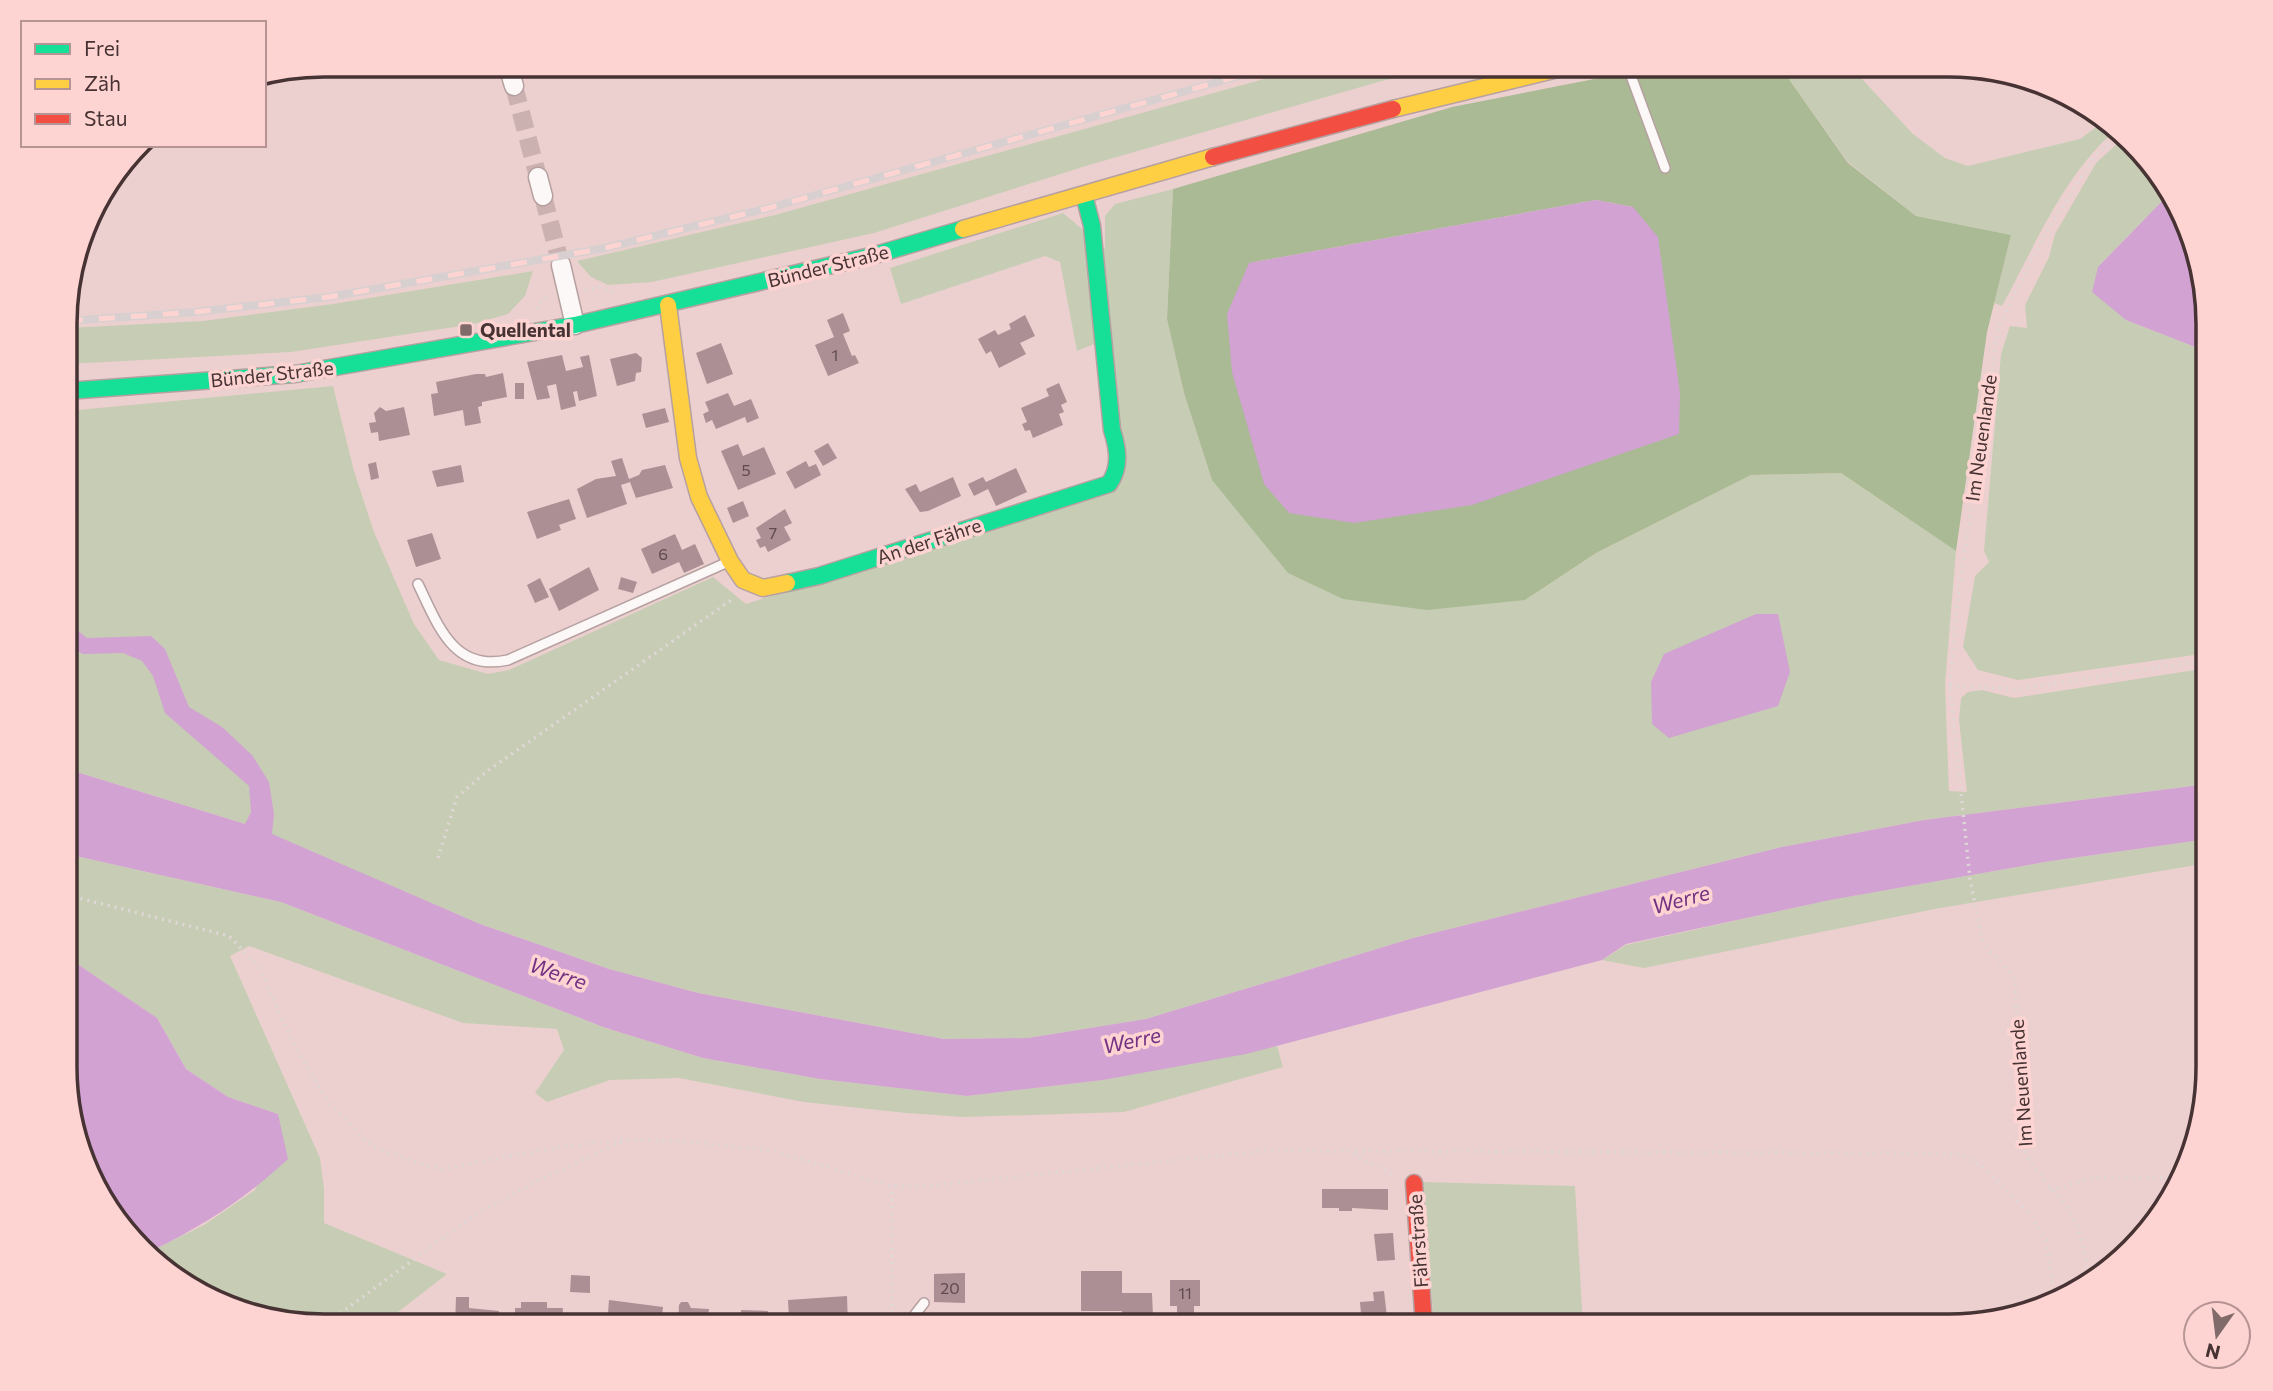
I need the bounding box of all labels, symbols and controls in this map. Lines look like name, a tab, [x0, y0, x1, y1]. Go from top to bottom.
legend	[21, 21, 266, 147]
text: Frei	[84, 35, 120, 60]
text: Zäh	[84, 70, 121, 95]
text: Stau	[84, 105, 127, 130]
street label: Bünder Straße	[765, 239, 891, 292]
place label: Quellental	[480, 318, 571, 341]
marker: Quellental	[458, 322, 474, 338]
house number: 1	[832, 345, 838, 364]
street label: Bünder Straße	[209, 356, 335, 391]
street label: Im Neuenlande	[1960, 373, 2001, 503]
house number: 5	[741, 460, 751, 479]
street label: An der Fähre	[874, 513, 984, 568]
house number: 7	[769, 523, 777, 542]
house number: 6	[658, 544, 668, 563]
water label: Werre	[1649, 879, 1712, 918]
water label: Werre	[527, 951, 590, 994]
street label: Im Neuenlande	[2005, 1018, 2036, 1148]
water label: Werre	[1100, 1021, 1163, 1058]
street label: Fährstraße	[1403, 1193, 1432, 1289]
house number: 20	[940, 1278, 960, 1297]
house number: 11	[1178, 1283, 1192, 1302]
north arrow	[2182, 1300, 2252, 1370]
text: N	[2203, 1339, 2222, 1365]

